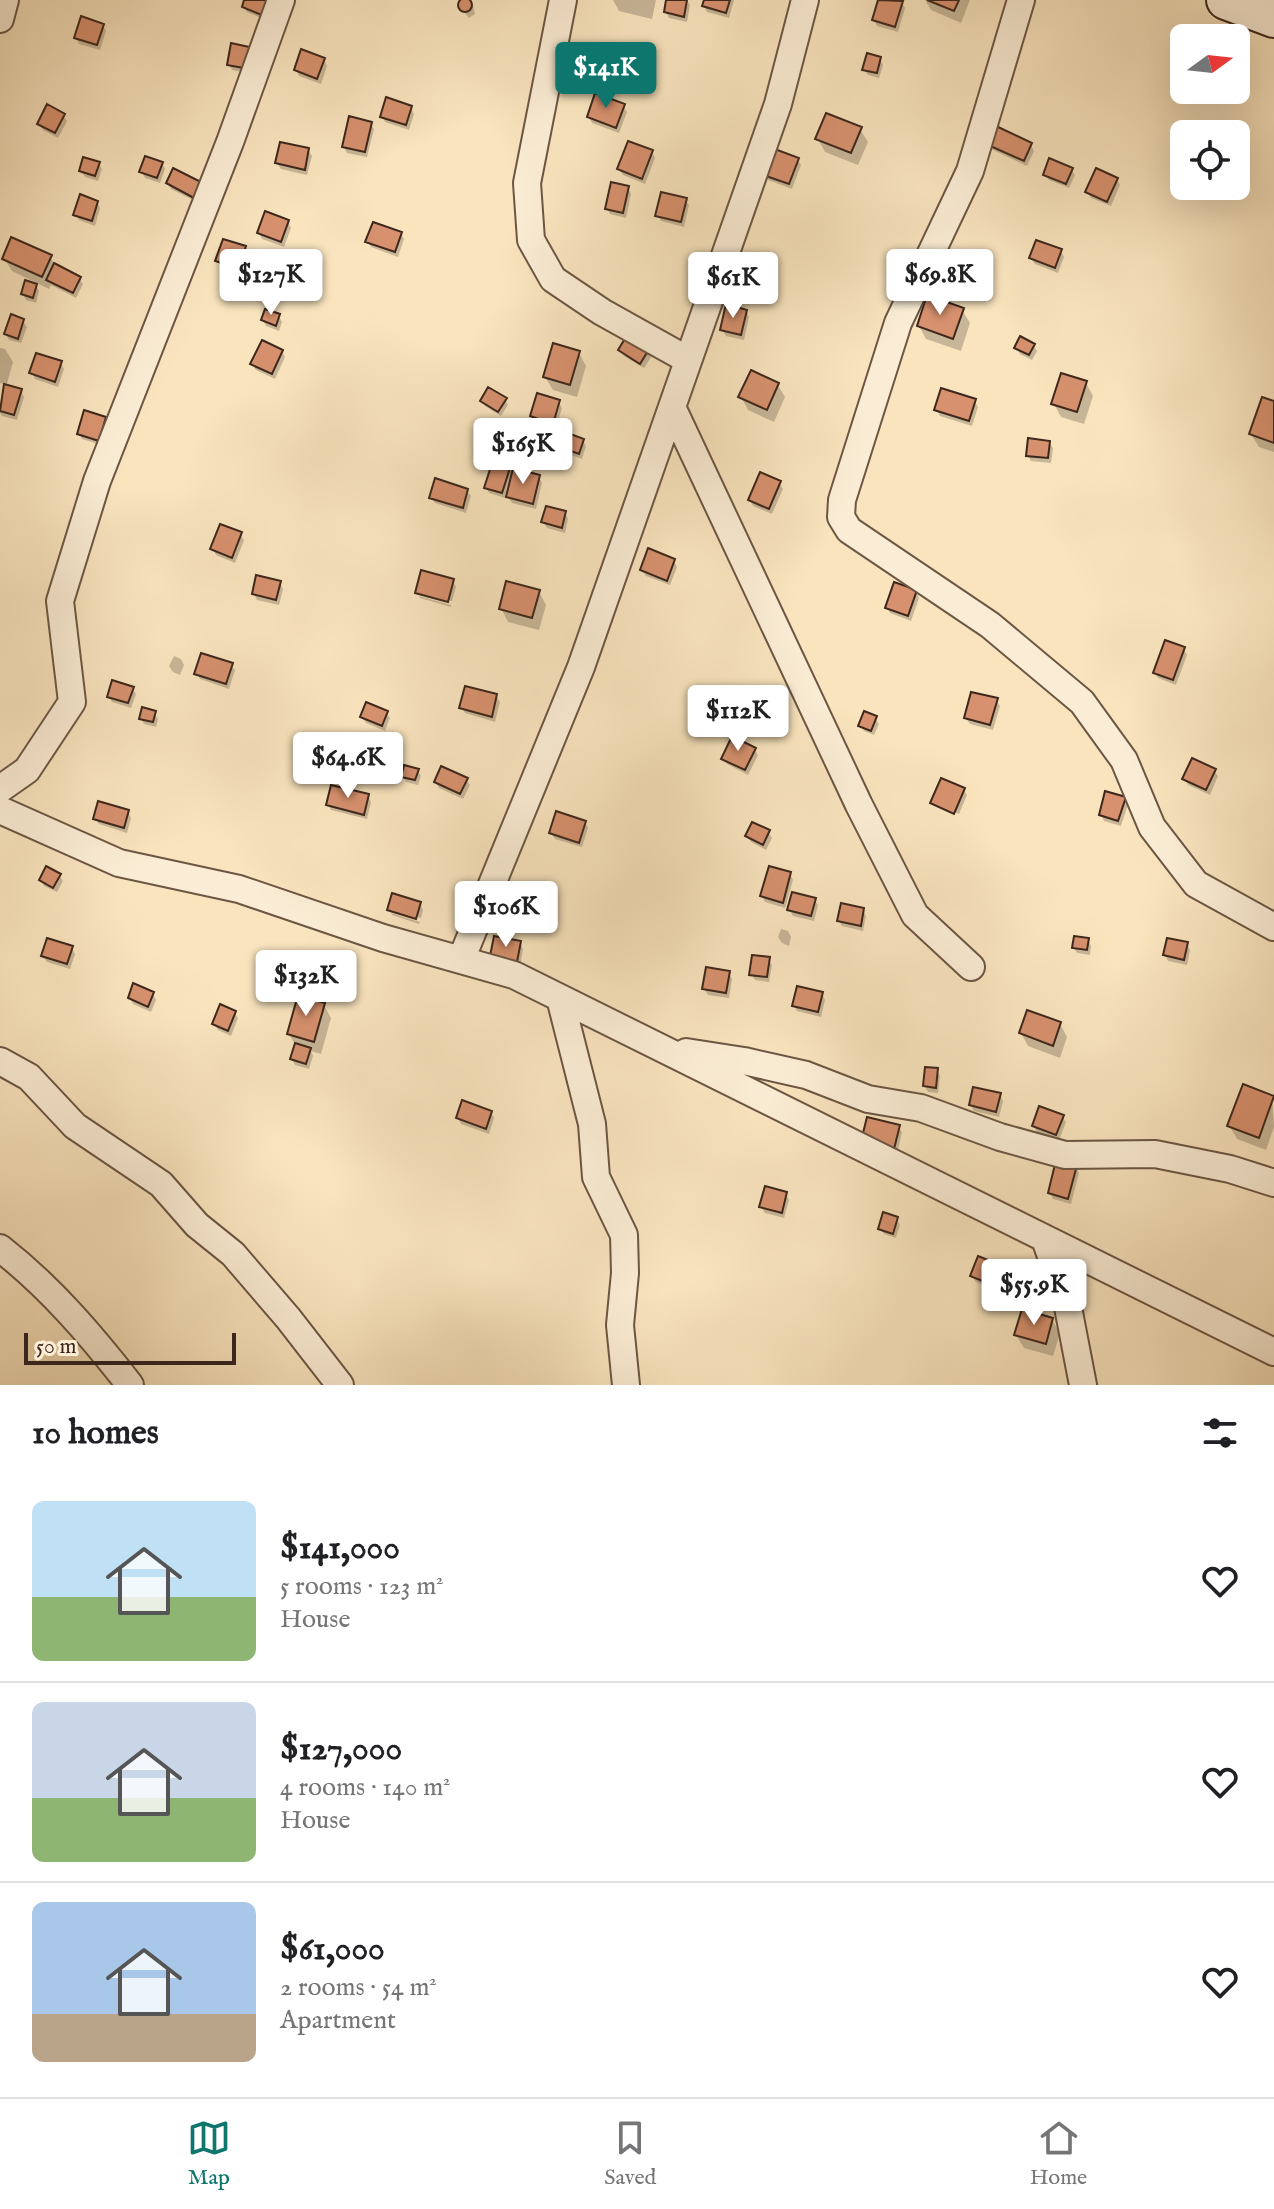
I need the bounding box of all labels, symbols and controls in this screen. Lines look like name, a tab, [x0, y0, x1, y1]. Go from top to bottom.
north arrow	[1170, 24, 1250, 104]
map controls	[1170, 24, 1250, 200]
pin: $141K	[550, 42, 662, 110]
text: $141K	[573, 51, 639, 84]
button: locate	[1170, 120, 1250, 200]
pin: $127K	[215, 249, 327, 317]
pin: $69.8K	[875, 249, 1005, 317]
pin: $61K	[686, 252, 780, 320]
text: $127K	[238, 258, 304, 291]
text: $69.8K	[904, 258, 976, 291]
text: $61K	[706, 261, 760, 294]
pin: $165K	[467, 418, 579, 486]
text: $165K	[491, 427, 555, 460]
pin: $112K	[682, 685, 794, 753]
text: $112K	[706, 694, 770, 727]
pin: $64.6K	[283, 732, 413, 800]
text: $64.6K	[311, 741, 385, 774]
pin: $106K	[450, 881, 562, 949]
text: $106K	[473, 890, 539, 923]
pin: $132K	[250, 950, 362, 1018]
text: $132K	[274, 959, 338, 992]
pin: $55.9K	[969, 1259, 1099, 1327]
text: $55.9K	[1000, 1268, 1068, 1301]
scale bar	[24, 1329, 236, 1365]
text: 50 m	[36, 1333, 77, 1361]
icon: filters	[1198, 1411, 1242, 1455]
text: 10 homes	[32, 1412, 159, 1455]
text: $141,000	[280, 1527, 400, 1570]
icon: home	[96, 1533, 192, 1629]
icon: heart	[1198, 1559, 1242, 1603]
text: 5 rooms · 123 m²	[280, 1570, 444, 1603]
text: House	[280, 1603, 350, 1636]
text: $127,000	[280, 1728, 402, 1771]
icon: home	[96, 1734, 192, 1830]
icon: heart	[1198, 1760, 1242, 1804]
text: 4 rooms · 140 m²	[280, 1771, 451, 1804]
text: House	[280, 1804, 350, 1837]
text: $61,000	[280, 1928, 385, 1971]
icon: home	[96, 1934, 192, 2030]
icon: heart	[1198, 1960, 1242, 2004]
text: 2 rooms · 54 m²	[280, 1971, 437, 2004]
text: Apartment	[280, 2004, 396, 2037]
tab: Map	[187, 2116, 231, 2192]
tab: Saved	[604, 2116, 656, 2192]
tab: Home	[1030, 2116, 1087, 2192]

